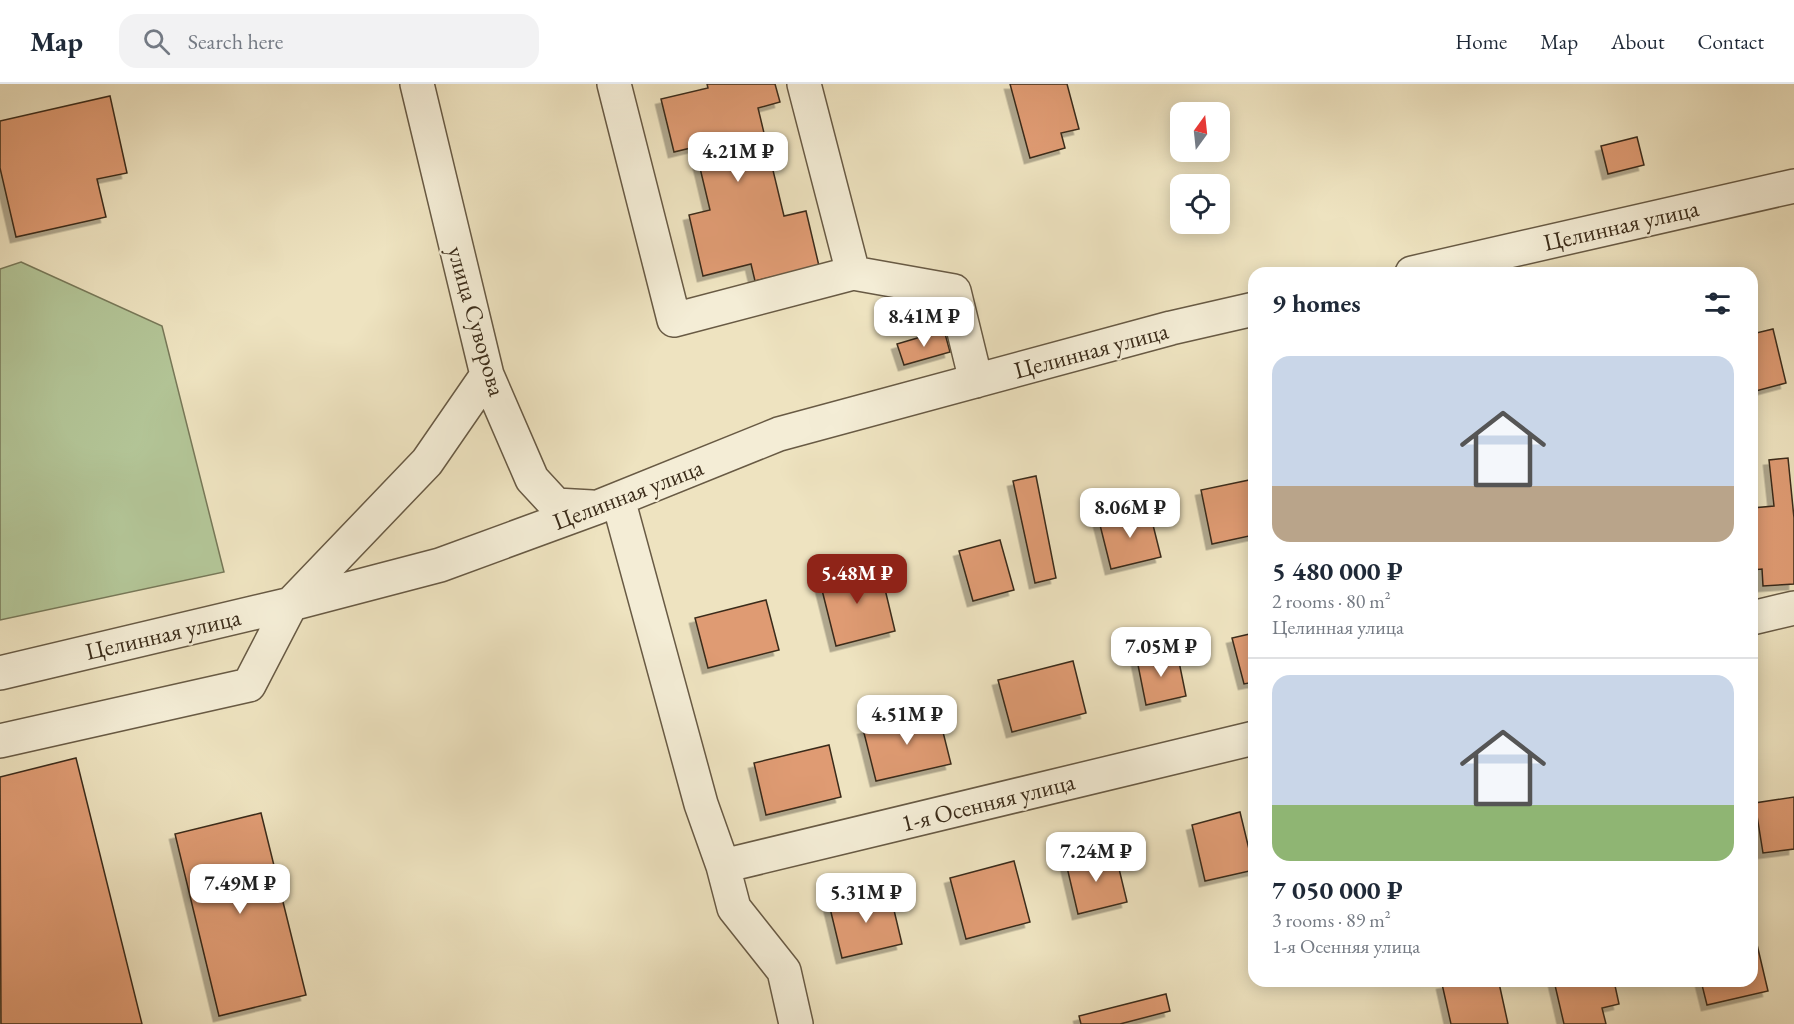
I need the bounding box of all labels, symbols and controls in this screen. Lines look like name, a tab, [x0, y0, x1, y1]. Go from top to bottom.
search box	[119, 14, 539, 68]
text: Map	[30, 23, 83, 59]
icon: search	[140, 25, 173, 58]
text: Search here	[188, 27, 283, 56]
text: Home	[1455, 28, 1507, 55]
text: Map	[1540, 28, 1578, 55]
text: About	[1611, 28, 1664, 55]
text: Contact	[1697, 28, 1764, 55]
north arrow	[1170, 102, 1230, 162]
map controls	[1170, 102, 1230, 234]
pin: 4.21M ₽	[683, 132, 793, 183]
text: 4.21M ₽	[702, 138, 774, 164]
button: locate	[1170, 174, 1230, 234]
street label: Целинная улица	[1540, 192, 1702, 258]
street label: улица Суворова	[441, 242, 513, 400]
text: 9 homes	[1272, 286, 1361, 320]
icon: filters	[1701, 287, 1734, 320]
pin: 8.41M ₽	[869, 297, 979, 348]
text: 8.41M ₽	[888, 303, 960, 329]
street label: Целинная улица	[1010, 314, 1172, 385]
icon: home	[1449, 395, 1557, 503]
street label: Целинная улица	[549, 451, 708, 537]
pin: 8.06M ₽	[1075, 488, 1185, 539]
text: 8.06M ₽	[1094, 494, 1166, 520]
pin: 5.48M ₽	[802, 554, 912, 605]
text: 5 480 000 ₽	[1272, 554, 1403, 588]
text: 5.48M ₽	[821, 560, 893, 586]
text: 2 rooms · 80 m²	[1272, 588, 1391, 614]
street label: Целинная улица	[82, 601, 244, 667]
text: Целинная улица	[1272, 614, 1404, 640]
pin: 7.05M ₽	[1106, 627, 1216, 678]
text: 7.05M ₽	[1125, 633, 1197, 659]
pin: 4.51M ₽	[852, 695, 962, 746]
text: 4.51M ₽	[871, 701, 943, 727]
icon: home	[1449, 714, 1557, 822]
street label: 1-я Осенняя улица	[898, 765, 1078, 839]
pin: 7.24M ₽	[1041, 832, 1151, 883]
text: 7.24M ₽	[1060, 838, 1132, 864]
pin: 7.49M ₽	[185, 864, 295, 915]
text: 7.49M ₽	[204, 870, 276, 896]
pin: 5.31M ₽	[811, 873, 921, 924]
text: 7 050 000 ₽	[1272, 873, 1403, 907]
text: 5.31M ₽	[830, 879, 902, 905]
text: 3 rooms · 89 m²	[1272, 907, 1391, 933]
text: 1-я Осенняя улица	[1272, 933, 1420, 959]

